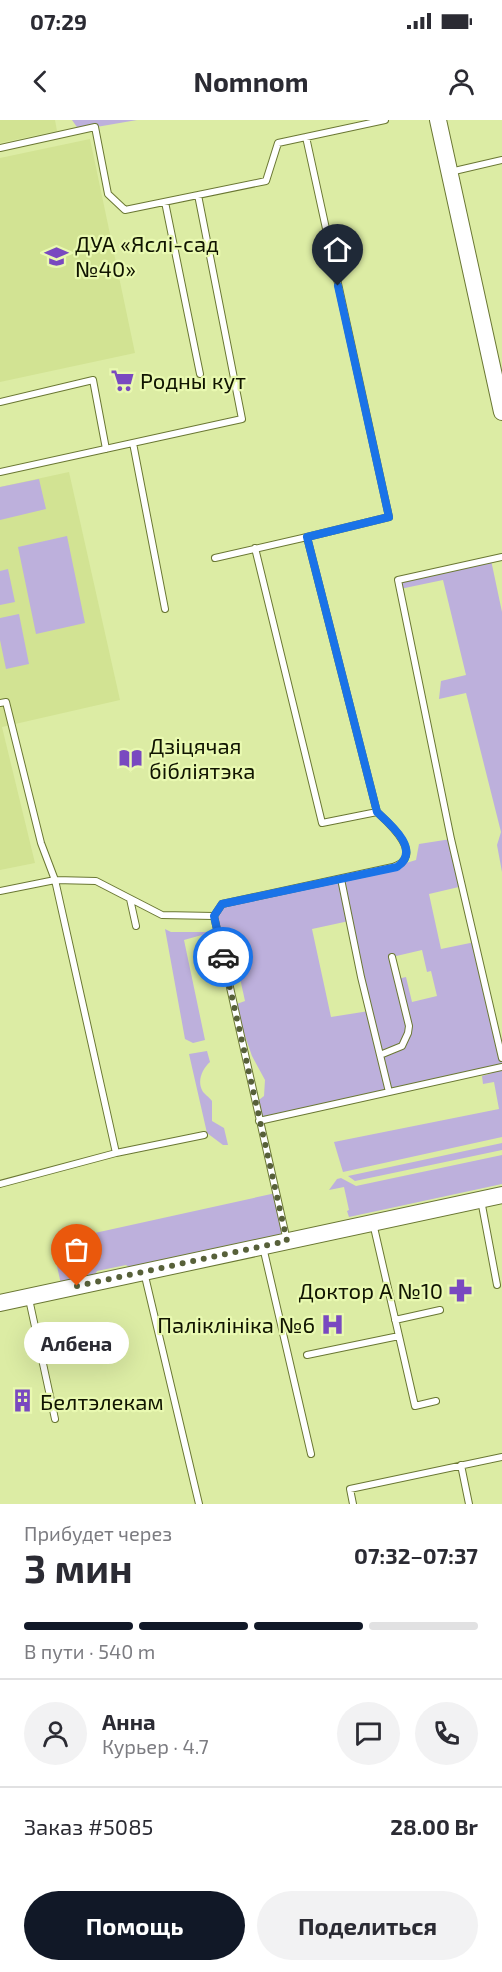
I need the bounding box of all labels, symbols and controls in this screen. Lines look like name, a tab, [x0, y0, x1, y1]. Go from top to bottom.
text: 07:29	[30, 8, 87, 34]
icon: back	[24, 65, 57, 98]
text: Nomnom	[193, 65, 309, 97]
icon: person	[445, 65, 478, 98]
pin	[312, 224, 363, 286]
place label: ДУА «Яслі-сад №40»	[75, 230, 219, 281]
icon: home	[321, 233, 354, 266]
school or university icon: ДУА «Яслі-сад №40»	[44, 243, 70, 269]
supermarket icon: Родны кут	[109, 367, 135, 393]
place label: Родны кут	[140, 367, 246, 394]
place label: Дзіцячая бібліятэка	[149, 732, 255, 783]
library icon: Дзіцячая бібліятэка	[118, 745, 144, 771]
courier	[193, 927, 253, 987]
icon: car	[207, 941, 240, 974]
pin	[51, 1224, 102, 1286]
icon: bag	[60, 1233, 93, 1266]
place label: Доктор А №10	[298, 1277, 443, 1303]
pharmacy icon: Доктор А №10	[448, 1277, 474, 1303]
place label: Паліклініка №6	[157, 1311, 315, 1337]
hospital icon: Паліклініка №6	[320, 1311, 346, 1337]
callout: Албена	[25, 1322, 130, 1364]
text: Албена	[41, 1331, 112, 1355]
building icon: Белтэлекам	[9, 1388, 35, 1414]
place label: Белтэлекам	[40, 1388, 164, 1414]
text: Прибудет через	[24, 1521, 172, 1545]
text: 07:32–07:37	[354, 1542, 478, 1568]
text: 3 мин	[24, 1544, 133, 1591]
text: В пути · 540 m	[24, 1639, 155, 1663]
button: person	[24, 1702, 87, 1765]
button: chat	[337, 1702, 400, 1765]
button: phone	[415, 1702, 478, 1765]
text: Анна	[102, 1708, 156, 1734]
text: Курьер · 4.7	[102, 1734, 209, 1758]
text: Заказ #5085	[24, 1813, 153, 1839]
text: 28.00 Br	[390, 1813, 478, 1839]
button: Помощь	[24, 1891, 245, 1960]
button: Поделиться	[257, 1891, 478, 1960]

